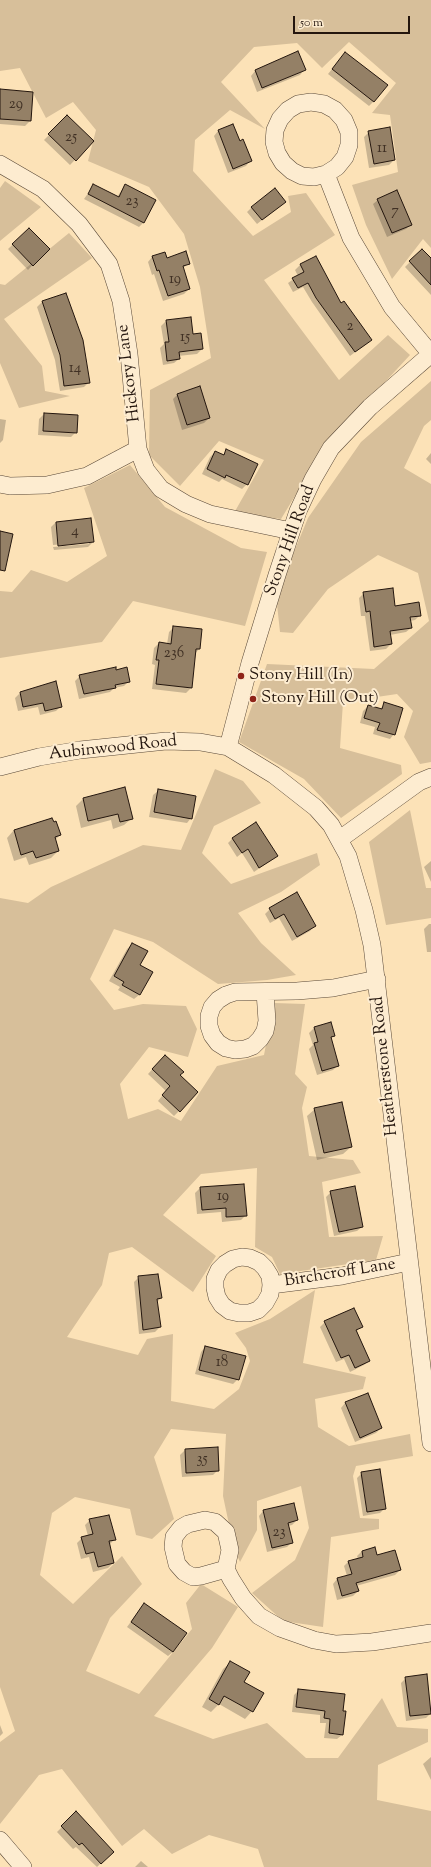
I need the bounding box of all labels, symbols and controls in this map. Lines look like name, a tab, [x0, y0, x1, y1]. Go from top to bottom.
scale bar	[295, 8, 412, 34]
text: 50 m	[300, 14, 323, 32]
house number: 29	[9, 96, 23, 114]
house number: 25	[65, 129, 77, 147]
house number: 11	[377, 140, 387, 158]
house number: 23	[125, 193, 139, 211]
house number: 7	[391, 203, 399, 221]
house number: 19	[169, 271, 181, 289]
house number: 2	[346, 318, 354, 336]
street label: Hickory Lane	[114, 323, 146, 423]
house number: 15	[180, 329, 190, 347]
house number: 14	[69, 360, 81, 378]
street label: Stony Hill Road	[261, 483, 321, 599]
house number: 4	[71, 523, 79, 541]
house number: 236	[164, 645, 184, 663]
place label: Stony Hill (In)	[249, 666, 353, 686]
marker: Stony Hill (In)	[236, 671, 246, 681]
place label: Stony Hill (Out)	[261, 689, 379, 709]
marker: Stony Hill (Out)	[248, 694, 258, 704]
street label: Aubinwood Road	[48, 732, 178, 766]
street label: Heatherstone Road	[369, 995, 403, 1137]
house number: 19	[217, 1188, 229, 1206]
street label: Birchcroff Lane	[283, 1255, 397, 1293]
house number: 18	[216, 1354, 228, 1372]
house number: 35	[196, 1451, 208, 1469]
house number: 23	[272, 1524, 286, 1542]

